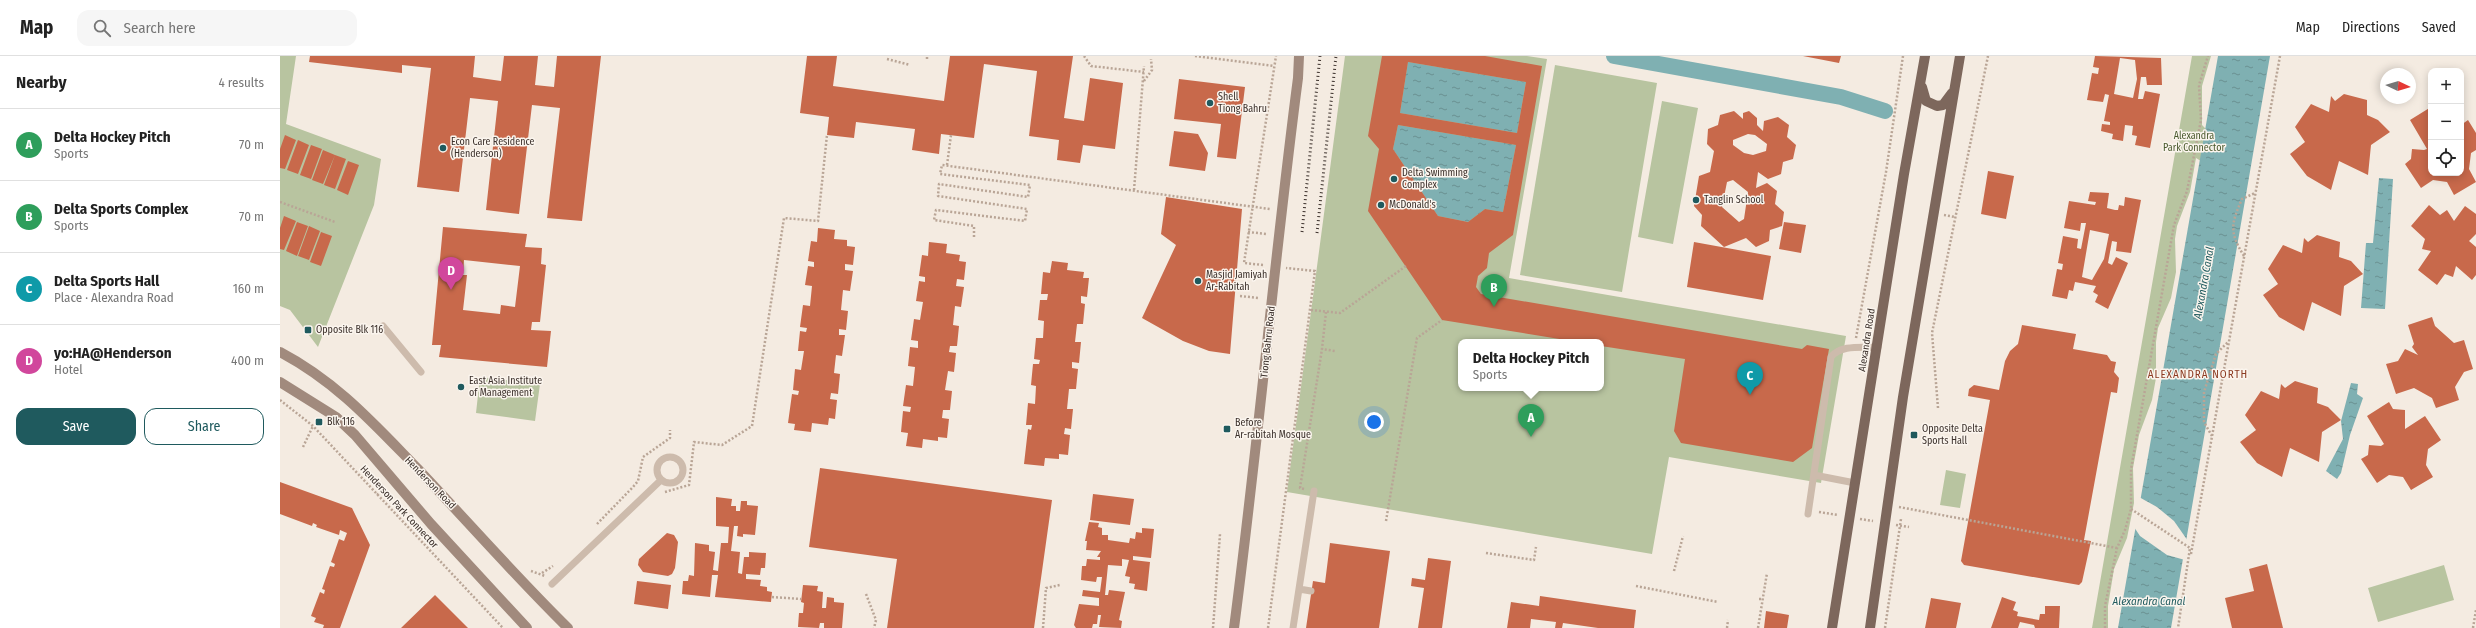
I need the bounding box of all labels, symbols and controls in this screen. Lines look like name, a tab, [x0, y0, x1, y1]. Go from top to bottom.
search box	[77, 10, 357, 46]
text: Map	[20, 16, 53, 39]
icon: search	[91, 17, 113, 39]
text: Search here	[123, 19, 196, 37]
text: Map	[2296, 19, 2320, 36]
text: Directions	[2342, 19, 2400, 36]
text: Saved	[2422, 19, 2456, 36]
north arrow	[2380, 68, 2416, 104]
map controls	[2428, 68, 2464, 176]
button: +	[2428, 68, 2464, 104]
text: Nearby	[16, 72, 67, 93]
text: 4 results	[218, 75, 264, 90]
place label: Shell Tiong Bahru	[1218, 91, 1267, 115]
marker: Shell Tiong Bahru	[1205, 98, 1215, 108]
button: −	[2428, 104, 2464, 140]
text: Delta Hockey Pitch	[54, 128, 171, 146]
park label: Alexandra Park Connector	[2163, 130, 2225, 154]
place label: Econ Care Residence (Henderson)	[451, 136, 535, 160]
text: A	[25, 137, 33, 152]
text: 70 m	[239, 137, 264, 152]
button: locate	[2428, 140, 2464, 176]
marker: Econ Care Residence (Henderson)	[438, 143, 448, 153]
text: Sports	[54, 146, 89, 161]
place label: Delta Swimming Complex	[1402, 167, 1468, 191]
marker: Delta Swimming Complex	[1389, 174, 1399, 184]
place label: Tanglin School	[1704, 194, 1764, 206]
marker: Tanglin School	[1691, 195, 1701, 205]
place label: McDonald's	[1389, 199, 1436, 211]
text: Delta Sports Complex	[54, 200, 188, 218]
marker: McDonald's	[1376, 200, 1386, 210]
text: B	[25, 209, 33, 224]
text: 70 m	[239, 209, 264, 224]
text: Sports	[54, 218, 89, 233]
water label: Alexandra Canal	[2191, 246, 2217, 321]
pin: D	[438, 257, 464, 290]
place label: Masjid Jamiyah Ar-Rabitah	[1206, 269, 1267, 293]
text: Delta Sports Hall	[54, 272, 159, 290]
pin: B	[1481, 274, 1507, 307]
marker: Masjid Jamiyah Ar-Rabitah	[1193, 276, 1203, 286]
text: C	[26, 281, 32, 296]
text: 160 m	[233, 281, 264, 296]
text: Place · Alexandra Road	[54, 290, 174, 305]
street label: Tiong Bahru Road	[1258, 305, 1278, 379]
street label: Alexandra Road	[1856, 308, 1878, 372]
place label: Opposite Blk 116	[316, 324, 383, 336]
marker: Opposite Blk 116	[303, 325, 313, 335]
popup	[1458, 339, 1604, 391]
text: yo:HA@Henderson	[54, 344, 172, 362]
text: Delta Hockey Pitch	[1473, 349, 1589, 367]
text: D	[25, 353, 33, 368]
text: 400 m	[231, 353, 264, 368]
text: Hotel	[54, 362, 83, 377]
pin: C	[1737, 362, 1763, 395]
text: Sports	[1473, 367, 1507, 382]
district label: ALEXANDRA NORTH	[2148, 368, 2248, 381]
place label: East Asia Institute of Management	[469, 375, 542, 399]
marker: East Asia Institute of Management	[456, 382, 466, 392]
pin: A	[1518, 404, 1544, 437]
button: Save	[16, 408, 136, 445]
button: Share	[144, 408, 264, 445]
your location	[1364, 412, 1384, 432]
place label: Blk 116	[327, 416, 355, 428]
marker: Blk 116	[314, 417, 324, 427]
place label: Before Ar-rabitah Mosque	[1235, 417, 1311, 441]
place label: Opposite Delta Sports Hall	[1922, 423, 1983, 447]
marker: Before Ar-rabitah Mosque	[1222, 424, 1232, 434]
marker: Opposite Delta Sports Hall	[1909, 430, 1919, 440]
street label: Henderson Road	[402, 454, 458, 512]
street label: Henderson Park Connector	[357, 463, 441, 551]
water label: Alexandra Canal	[2112, 595, 2186, 608]

